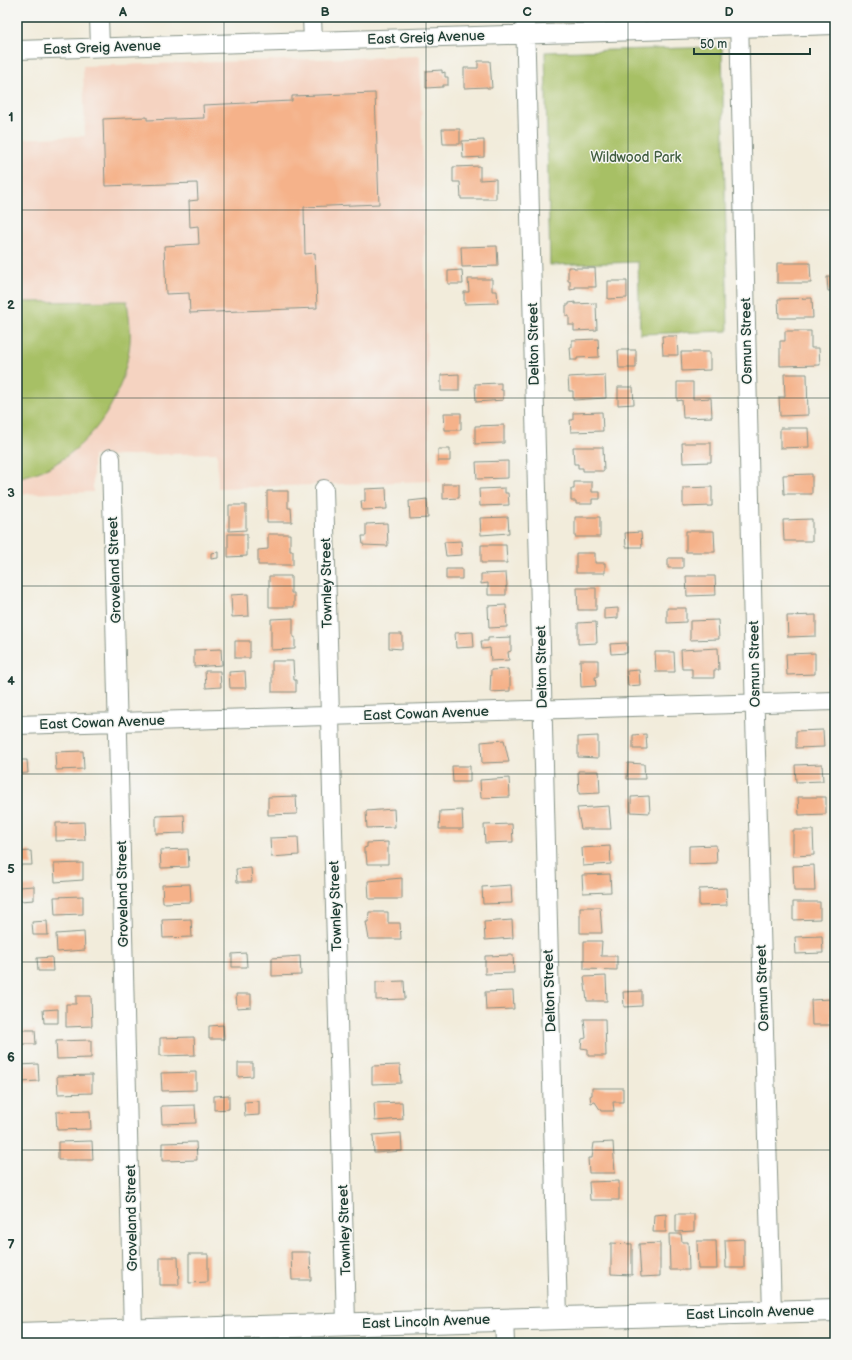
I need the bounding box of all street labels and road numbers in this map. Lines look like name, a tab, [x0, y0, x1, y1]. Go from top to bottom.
street label: East Greig Avenue	[367, 27, 485, 48]
street label: East Greig Avenue	[43, 37, 161, 58]
street label: Osmun Street	[737, 297, 756, 385]
street label: Delton Street	[524, 302, 543, 386]
street label: Groveland Street	[104, 516, 125, 624]
street label: Townley Street	[317, 537, 336, 628]
street label: Osmun Street	[745, 620, 764, 708]
street label: Delton Street	[532, 625, 551, 709]
street label: East Cowan Avenue	[363, 703, 489, 724]
street label: East Cowan Avenue	[39, 712, 165, 733]
street label: Groveland Street	[113, 840, 132, 948]
street label: Townley Street	[325, 860, 346, 952]
street label: Osmun Street	[752, 944, 773, 1032]
street label: Delton Street	[540, 948, 559, 1033]
street label: Groveland Street	[122, 1164, 141, 1272]
street label: Townley Street	[334, 1184, 355, 1276]
street label: East Lincoln Avenue	[685, 1302, 815, 1323]
street label: East Lincoln Avenue	[361, 1311, 491, 1332]

